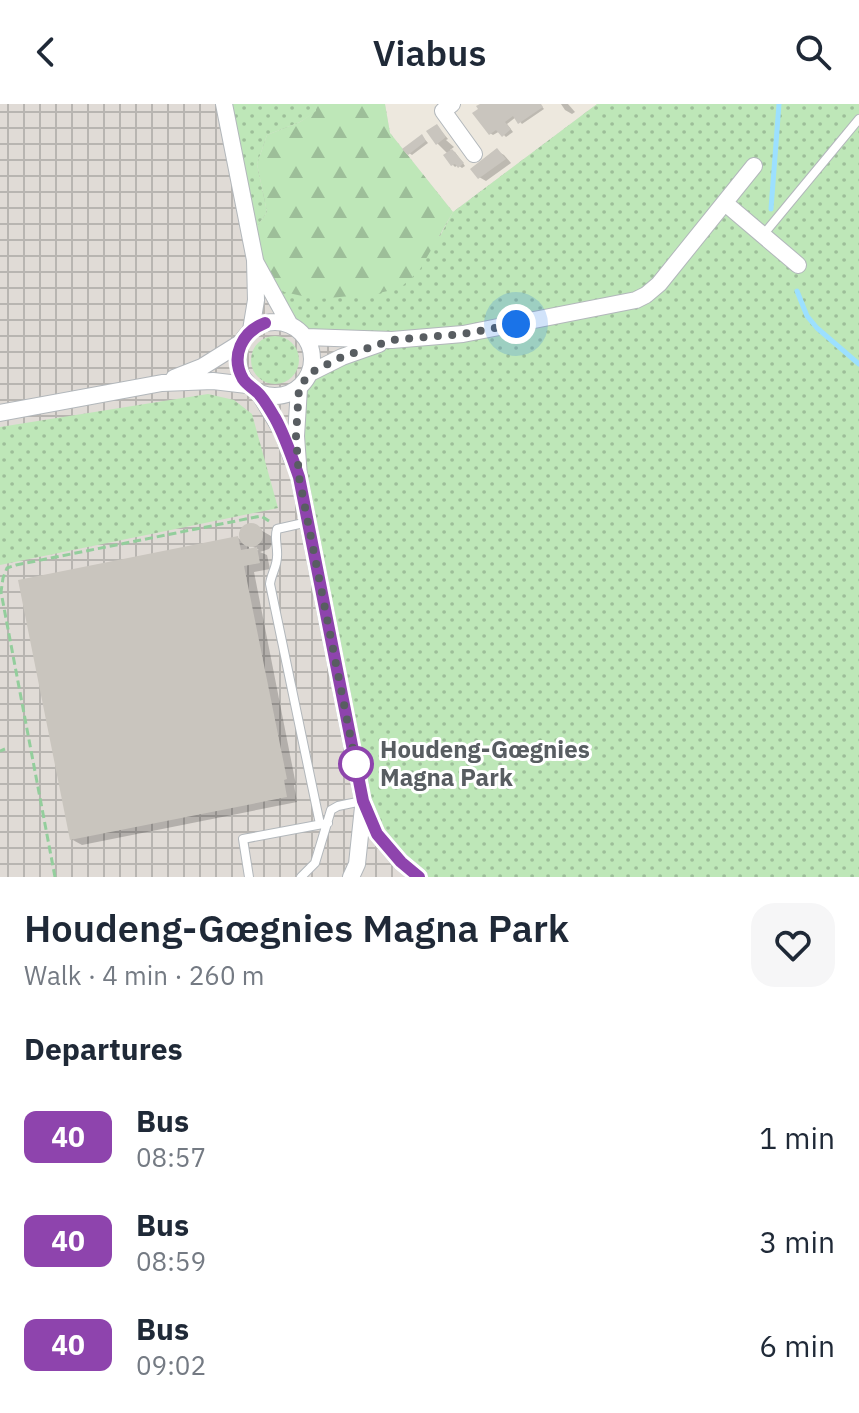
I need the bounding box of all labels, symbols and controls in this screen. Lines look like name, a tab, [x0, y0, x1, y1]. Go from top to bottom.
text: Viabus	[373, 29, 486, 76]
icon: back	[24, 30, 68, 74]
icon: search	[791, 30, 835, 74]
your location	[496, 304, 536, 344]
place label: Houdeng-Gœgnies Magna Park	[380, 733, 590, 793]
marker: Houdeng-Gœgnies Magna Park	[339, 747, 373, 781]
text: Houdeng-Gœgnies Magna Park	[24, 903, 569, 952]
button: heart	[751, 903, 835, 987]
text: Walk · 4 min · 260 m	[24, 958, 264, 992]
text: Departures	[24, 1029, 183, 1068]
text: Bus	[136, 1101, 189, 1140]
text: 40	[51, 1118, 85, 1155]
text: 1 min	[759, 1118, 835, 1157]
text: 08:57	[136, 1140, 206, 1174]
text: Bus	[136, 1205, 189, 1244]
text: 40	[51, 1222, 85, 1259]
text: 3 min	[759, 1222, 835, 1261]
text: 08:59	[136, 1244, 206, 1278]
text: Bus	[136, 1309, 189, 1348]
text: 40	[51, 1326, 85, 1363]
text: 6 min	[759, 1326, 835, 1365]
text: 09:02	[136, 1348, 206, 1382]

